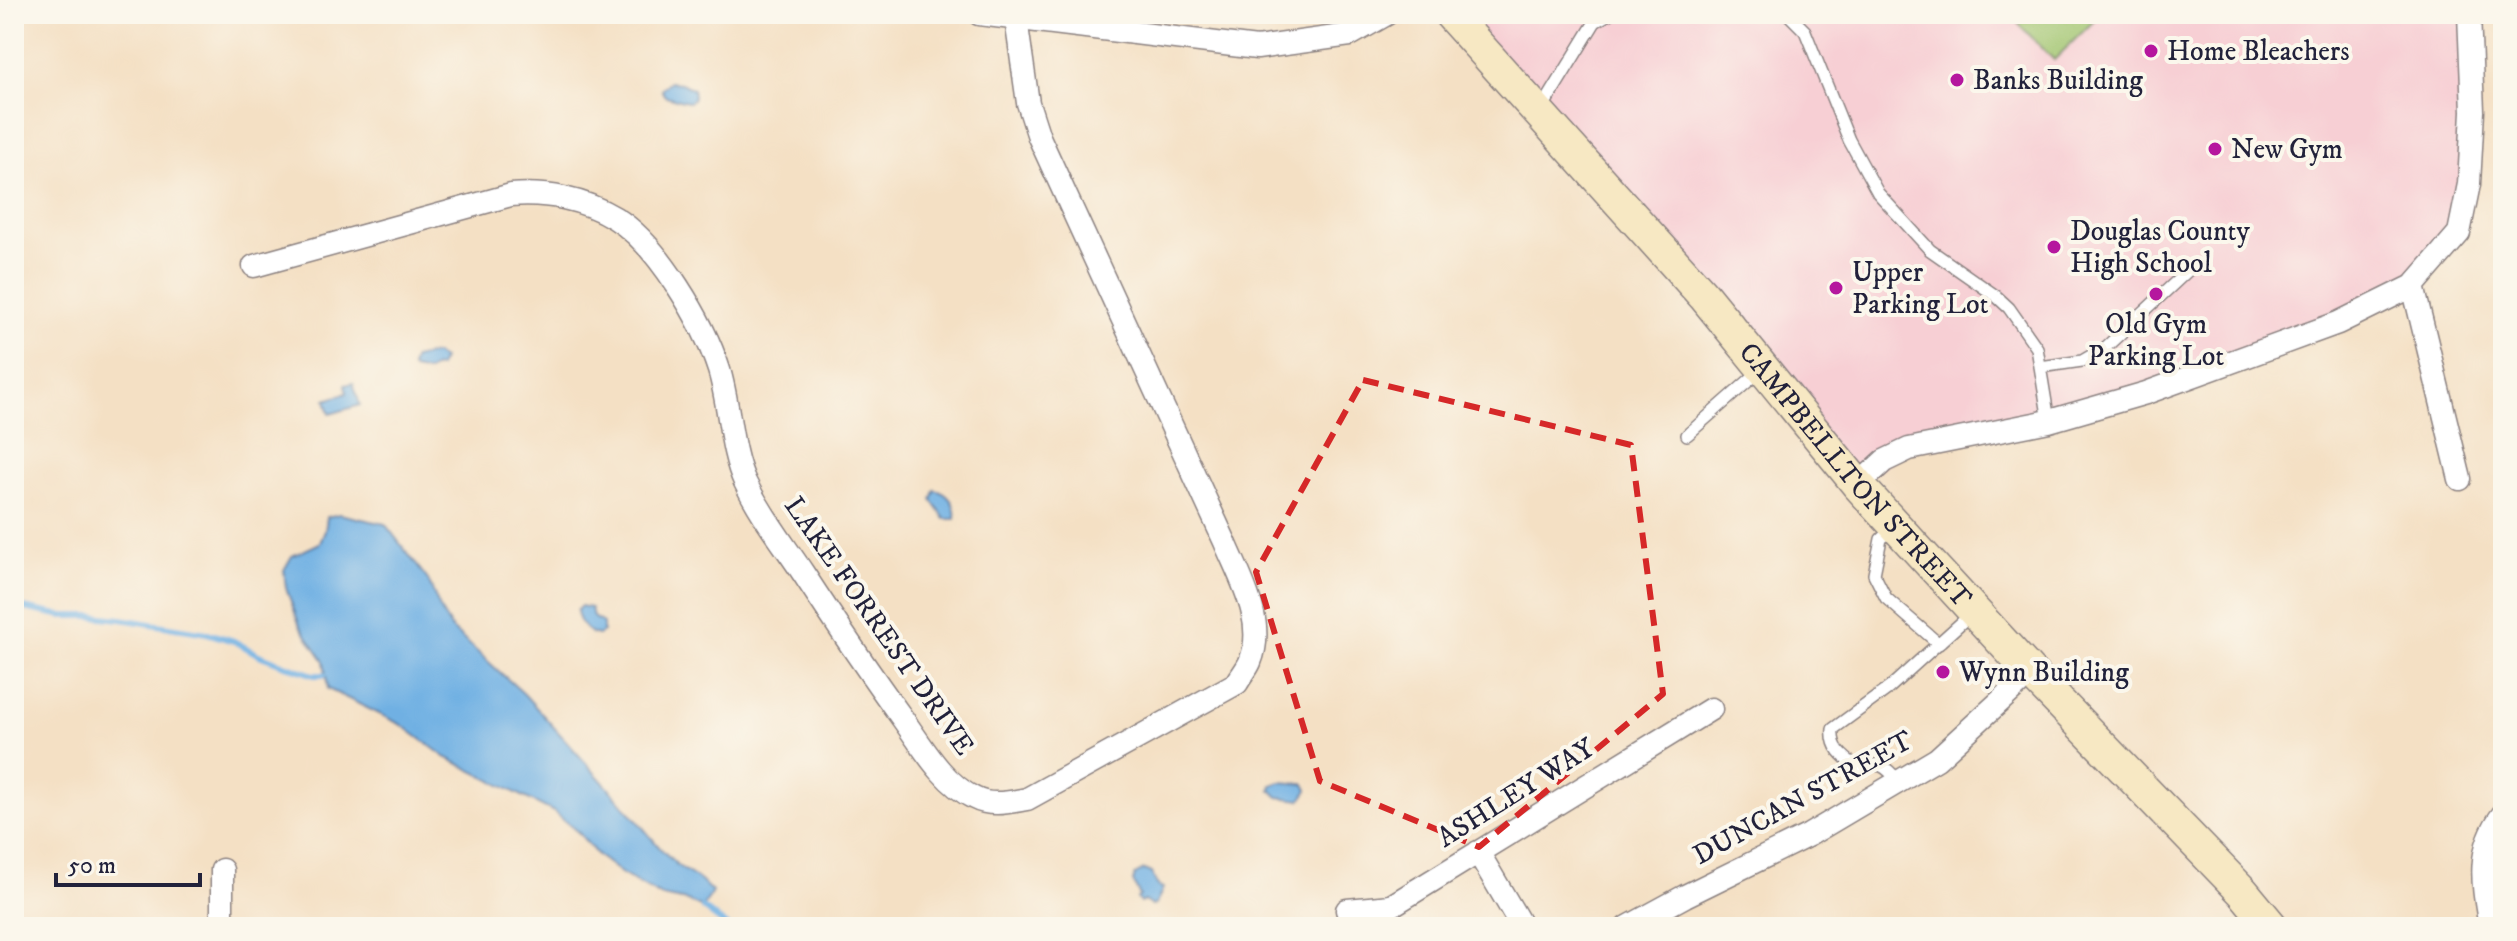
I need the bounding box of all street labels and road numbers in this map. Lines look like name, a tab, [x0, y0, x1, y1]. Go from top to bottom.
street label: CAMPBELLTON STREET	[1731, 335, 1979, 615]
street label: LAKE FORREST DRIVE	[776, 490, 982, 762]
street label: DUNCAN STREET	[1687, 723, 1919, 873]
street label: ASHLEY WAY	[1431, 730, 1602, 855]

